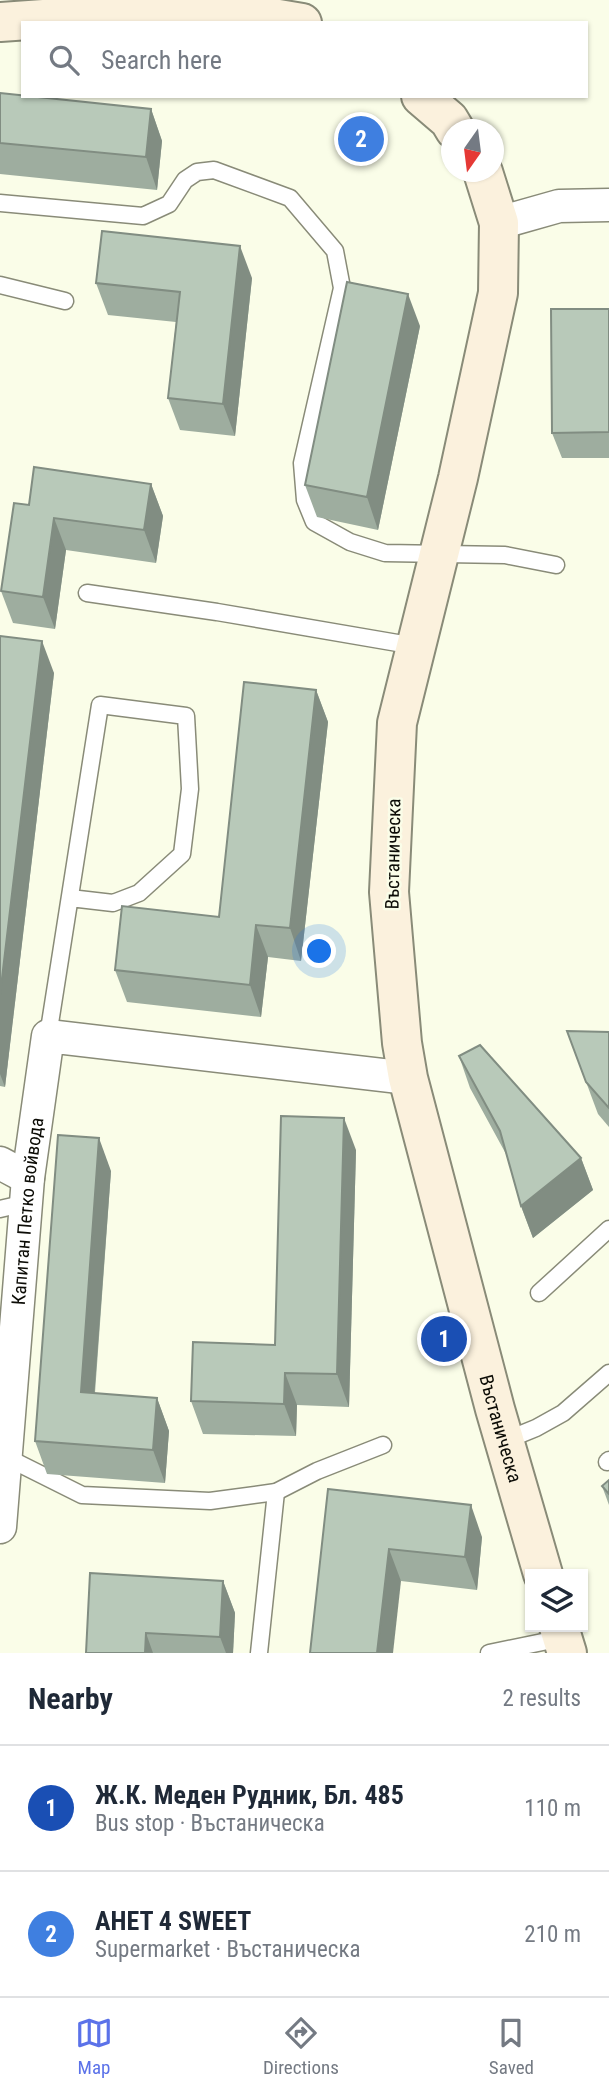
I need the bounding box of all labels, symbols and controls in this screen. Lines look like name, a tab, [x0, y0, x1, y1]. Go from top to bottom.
search box	[21, 21, 588, 98]
icon: search	[45, 41, 83, 79]
text: Search here	[101, 45, 222, 75]
pin: 2	[338, 113, 384, 165]
north arrow	[441, 119, 504, 182]
street label: Въстаническа	[381, 798, 405, 910]
your location	[302, 934, 336, 968]
street label: Капитан Петко войвода	[6, 1116, 48, 1306]
pin: 1	[421, 1313, 467, 1365]
street label: Въстаническа	[475, 1372, 527, 1485]
map controls	[525, 1569, 588, 1632]
button: layers	[525, 1569, 588, 1632]
text: Nearby	[28, 1681, 113, 1716]
text: 2 results	[503, 1685, 581, 1712]
text: Ж.К. Меден Рудник, Бл. 485	[95, 1780, 404, 1810]
text: 1	[45, 1795, 57, 1822]
text: 110 m	[524, 1795, 581, 1822]
text: Bus stop · Въстаническа	[95, 1810, 325, 1837]
text: АНЕТ 4 SWEET	[95, 1906, 251, 1936]
text: 2	[45, 1921, 57, 1948]
text: 210 m	[524, 1921, 581, 1948]
text: Supermarket · Въстаническа	[95, 1936, 361, 1963]
tab: Map	[75, 2014, 113, 2079]
tab: Directions	[263, 2014, 339, 2079]
tab: Saved	[489, 2014, 534, 2079]

